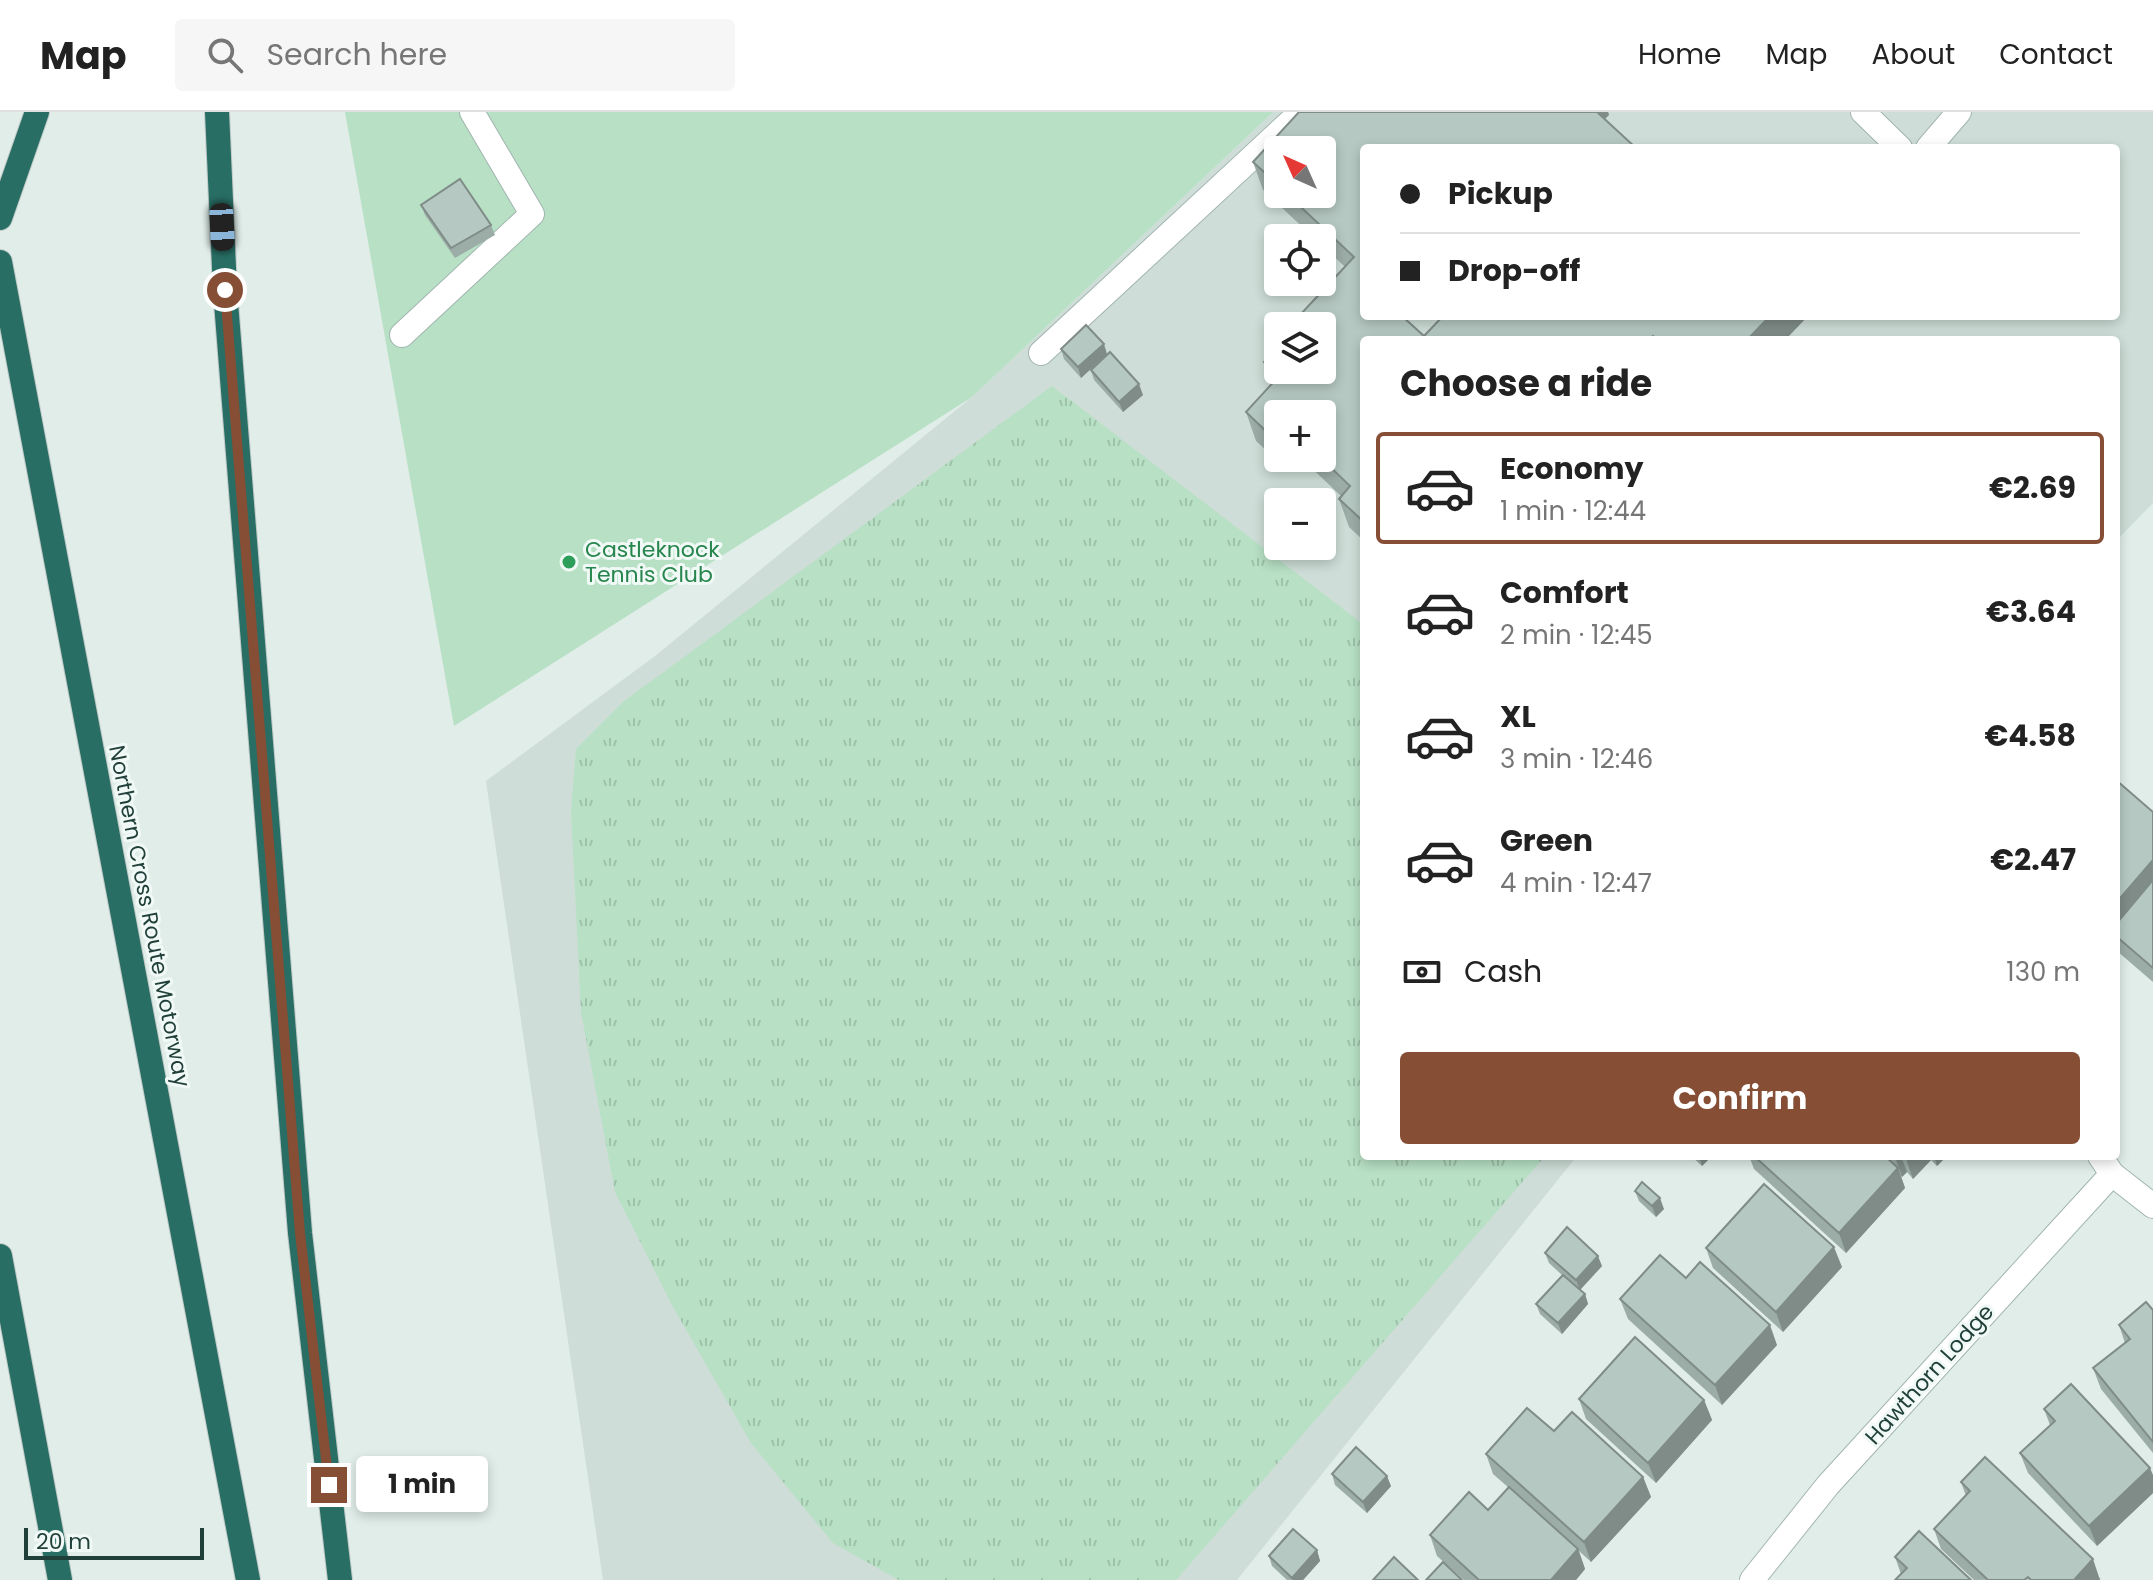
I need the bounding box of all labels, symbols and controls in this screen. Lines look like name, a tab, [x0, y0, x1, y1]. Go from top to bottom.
search box	[175, 19, 735, 91]
text: Map	[40, 29, 127, 82]
icon: search	[203, 33, 247, 77]
text: Search here	[267, 33, 447, 76]
text: Home	[1638, 35, 1721, 74]
text: Map	[1765, 35, 1827, 74]
text: About	[1871, 35, 1955, 74]
text: Contact	[1999, 35, 2113, 74]
north arrow	[1264, 136, 1336, 208]
map controls	[1264, 136, 1336, 560]
text: Pickup	[1448, 172, 1553, 215]
car	[209, 202, 235, 252]
button: locate	[1264, 224, 1336, 296]
text: Drop-off	[1448, 249, 1580, 292]
route start	[207, 272, 243, 308]
button: layers	[1264, 312, 1336, 384]
text: Choose a ride	[1400, 358, 1652, 409]
button: +	[1264, 400, 1336, 472]
text: Economy	[1500, 447, 1644, 490]
icon: car	[1404, 452, 1476, 524]
text: €2.69	[1989, 466, 2076, 509]
button: −	[1264, 488, 1336, 560]
text: 1 min · 12:44	[1500, 493, 1646, 529]
place label: Castleknock Tennis Club	[585, 534, 720, 590]
marker: Castleknock Tennis Club	[560, 553, 578, 571]
text: Comfort	[1500, 571, 1629, 614]
icon: car	[1404, 576, 1476, 648]
text: €3.64	[1986, 590, 2076, 633]
text: 2 min · 12:45	[1500, 617, 1653, 653]
text: XL	[1500, 695, 1536, 738]
icon: car	[1404, 700, 1476, 772]
text: €4.58	[1984, 714, 2076, 757]
text: 3 min · 12:46	[1500, 741, 1653, 777]
street label: Northern Cross Route Motorway	[101, 743, 198, 1090]
text: Green	[1500, 819, 1593, 862]
icon: car	[1404, 824, 1476, 896]
text: €2.47	[1990, 838, 2076, 881]
text: 4 min · 12:47	[1500, 865, 1652, 901]
icon: cash	[1400, 950, 1444, 994]
text: Cash	[1464, 950, 1542, 993]
text: 130 m	[2006, 954, 2080, 990]
button: Confirm	[1400, 1052, 2080, 1144]
street label: Hawthorn Lodge	[1858, 1297, 2001, 1451]
callout: 1 min	[357, 1457, 489, 1513]
text: 1 min	[388, 1466, 456, 1502]
route end	[311, 1467, 347, 1503]
scale bar	[24, 1524, 204, 1560]
text: 20 m	[36, 1526, 91, 1557]

